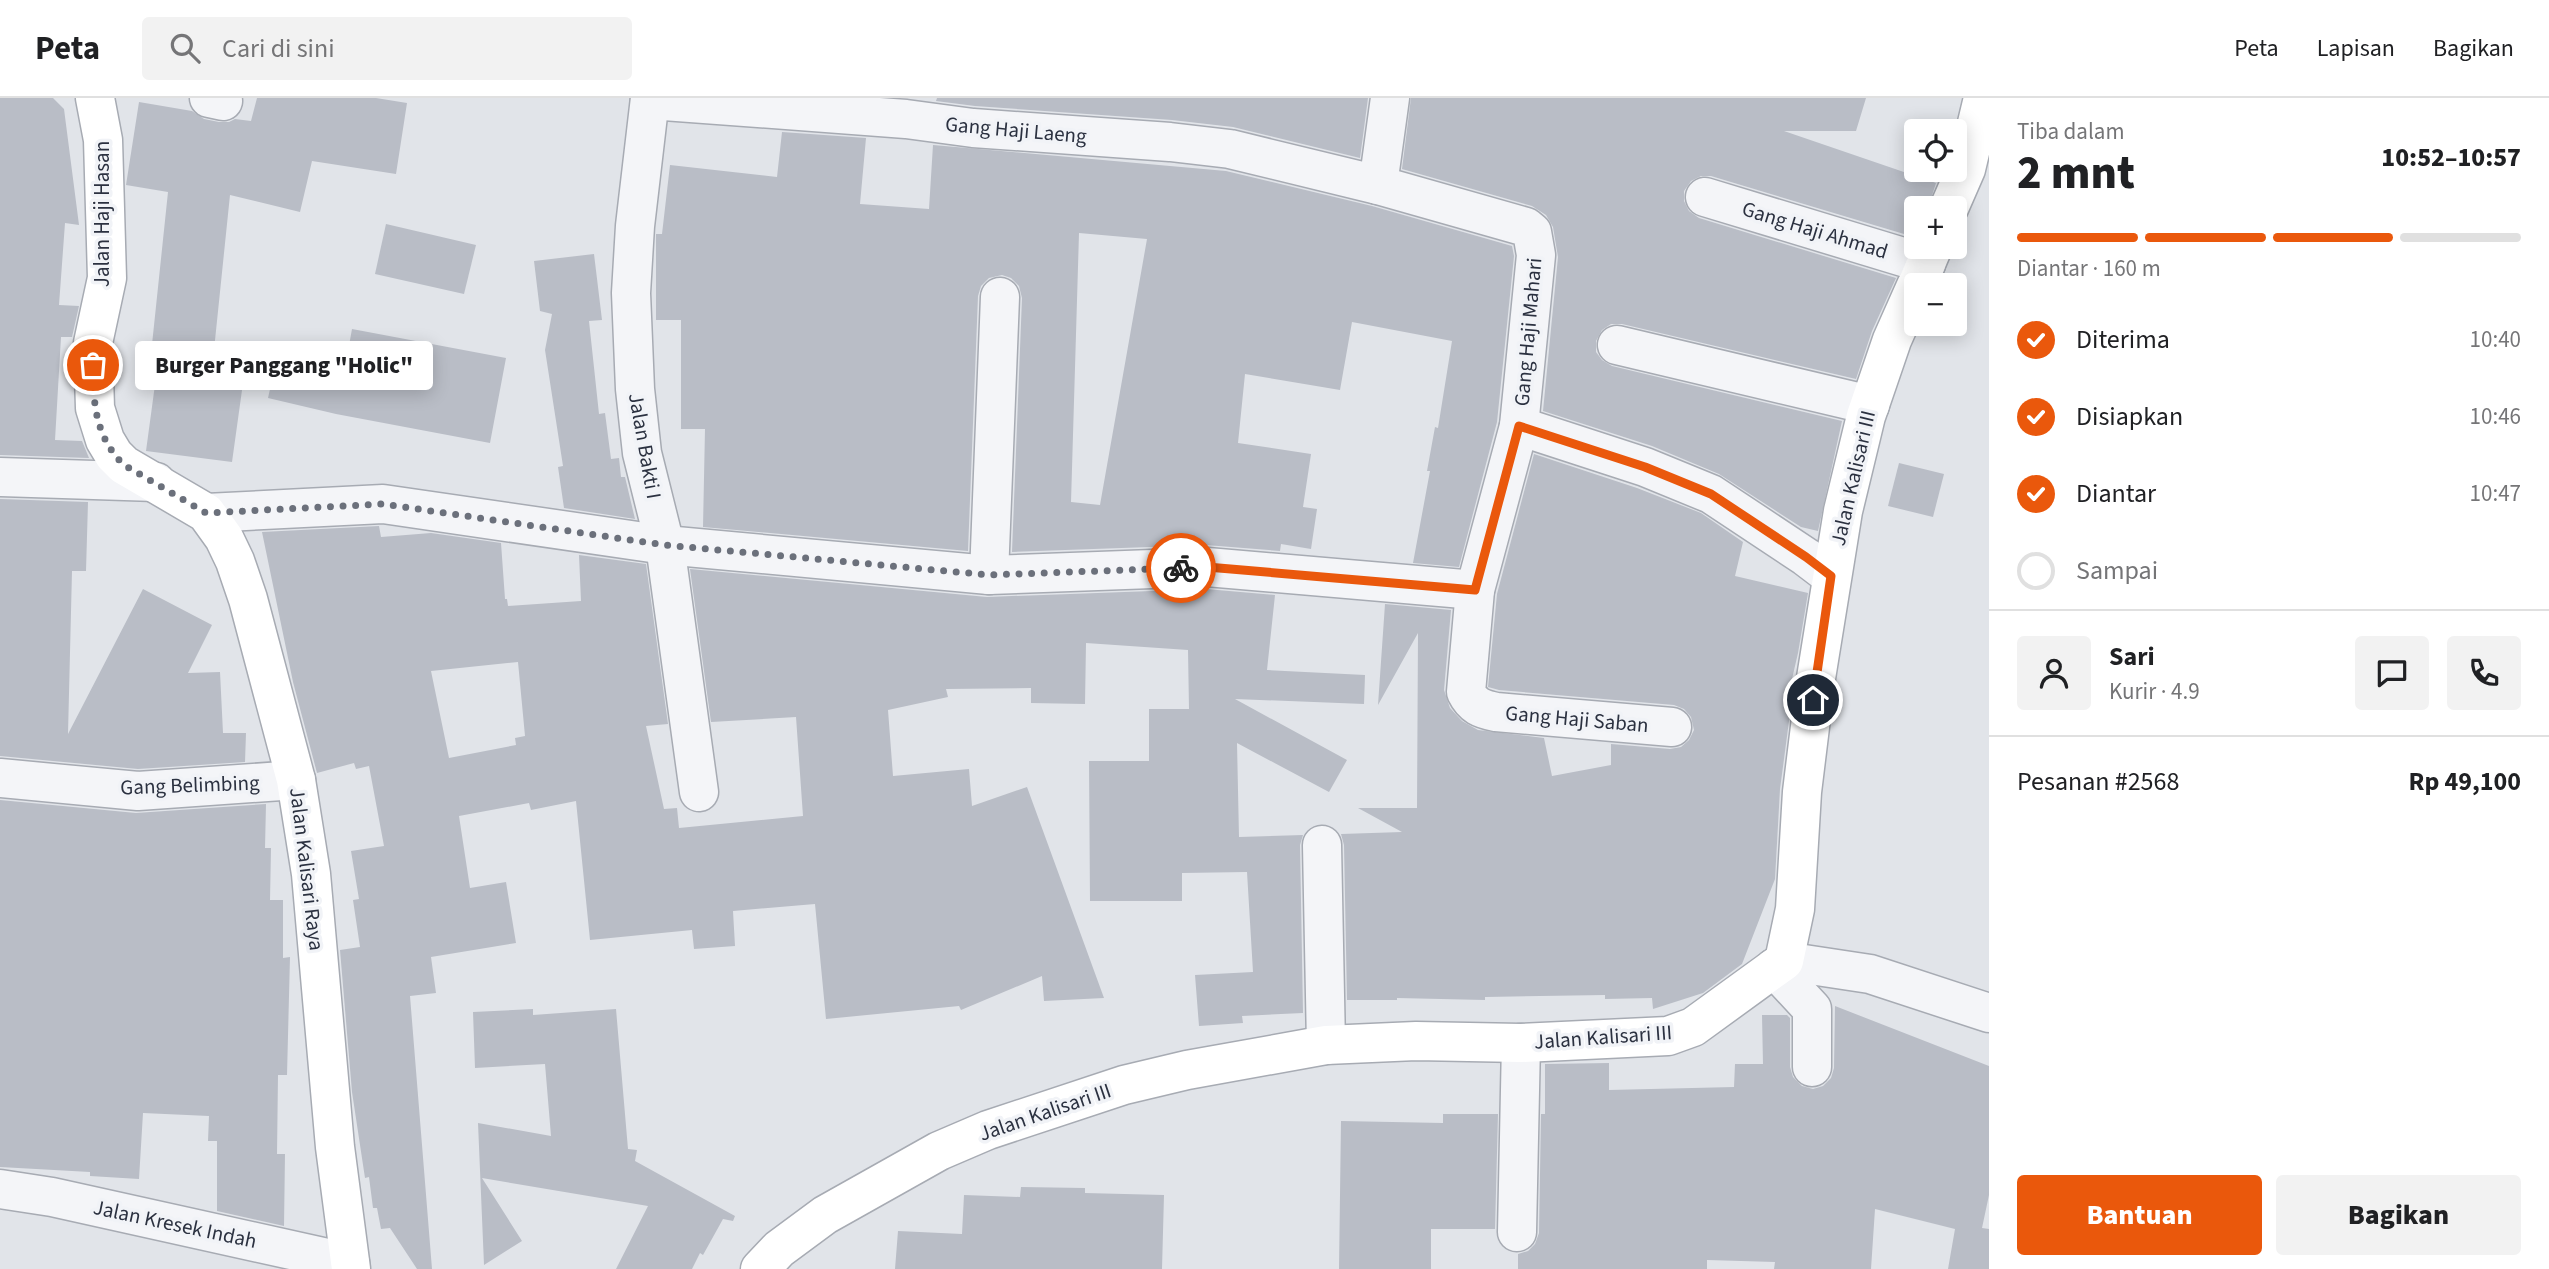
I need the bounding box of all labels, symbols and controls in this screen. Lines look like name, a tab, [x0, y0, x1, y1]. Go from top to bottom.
search box	[142, 17, 632, 80]
text: Peta	[35, 25, 100, 72]
icon: search	[166, 29, 204, 67]
text: Cari di sini	[222, 30, 335, 67]
text: Peta	[2234, 31, 2279, 66]
text: Lapisan	[2317, 31, 2395, 66]
text: Bagikan	[2433, 31, 2514, 66]
street label: Gang Haji Laeng	[944, 109, 1088, 151]
text: Tiba dalam	[2017, 115, 2124, 148]
map controls	[1904, 119, 1967, 336]
button: locate	[1904, 119, 1967, 182]
text: 10:52–10:57	[2381, 139, 2521, 176]
street label: Jalan Haji Hasan	[87, 141, 117, 287]
text: 2 mnt	[2017, 141, 2135, 206]
street label: Gang Haji Ahmad	[1738, 194, 1892, 266]
button: +	[1904, 196, 1967, 259]
text: Diantar · 160 m	[2017, 252, 2161, 285]
street label: Gang Haji Mahari	[1507, 256, 1549, 408]
button: −	[1904, 273, 1967, 336]
icon: check	[2017, 321, 2055, 359]
text: Diterima	[2076, 321, 2170, 358]
text: 10:40	[2470, 323, 2521, 356]
pin	[63, 335, 123, 395]
callout: Burger Panggang "Holic"	[135, 341, 432, 390]
icon: bag	[74, 346, 112, 384]
text: Burger Panggang "Holic"	[155, 349, 413, 382]
street label: Jalan Bakti I	[621, 391, 669, 501]
icon: check	[2017, 398, 2055, 436]
text: Disiapkan	[2076, 398, 2183, 435]
text: 10:46	[2470, 400, 2521, 433]
street label: Jalan Kalisari III	[1823, 407, 1883, 549]
icon: check	[2017, 475, 2055, 513]
text: Diantar	[2076, 475, 2156, 512]
text: 10:47	[2470, 477, 2521, 510]
courier	[1146, 533, 1216, 603]
icon: bike	[1162, 549, 1200, 587]
text: Sampai	[2076, 552, 2158, 589]
button: person	[2017, 636, 2091, 710]
button: chat	[2355, 636, 2429, 710]
button: phone	[2447, 636, 2521, 710]
text: Sari	[2109, 638, 2155, 675]
pin	[1783, 670, 1843, 730]
text: Kurir · 4.9	[2109, 675, 2200, 708]
icon: home	[1794, 681, 1832, 719]
street label: Gang Haji Saban	[1504, 698, 1650, 740]
text: Pesanan #2568	[2017, 763, 2179, 800]
text: Rp 49,100	[2409, 763, 2521, 800]
street label: Gang Belimbing	[120, 768, 261, 802]
street label: Jalan Kalisari Raya	[282, 786, 332, 952]
street label: Jalan Kalisari III	[1533, 1017, 1673, 1057]
street label: Jalan Kalisari III	[975, 1075, 1115, 1149]
button: Bantuan	[2017, 1175, 2262, 1255]
button: Bagikan	[2276, 1175, 2521, 1255]
street label: Jalan Kresek Indah	[90, 1192, 260, 1256]

